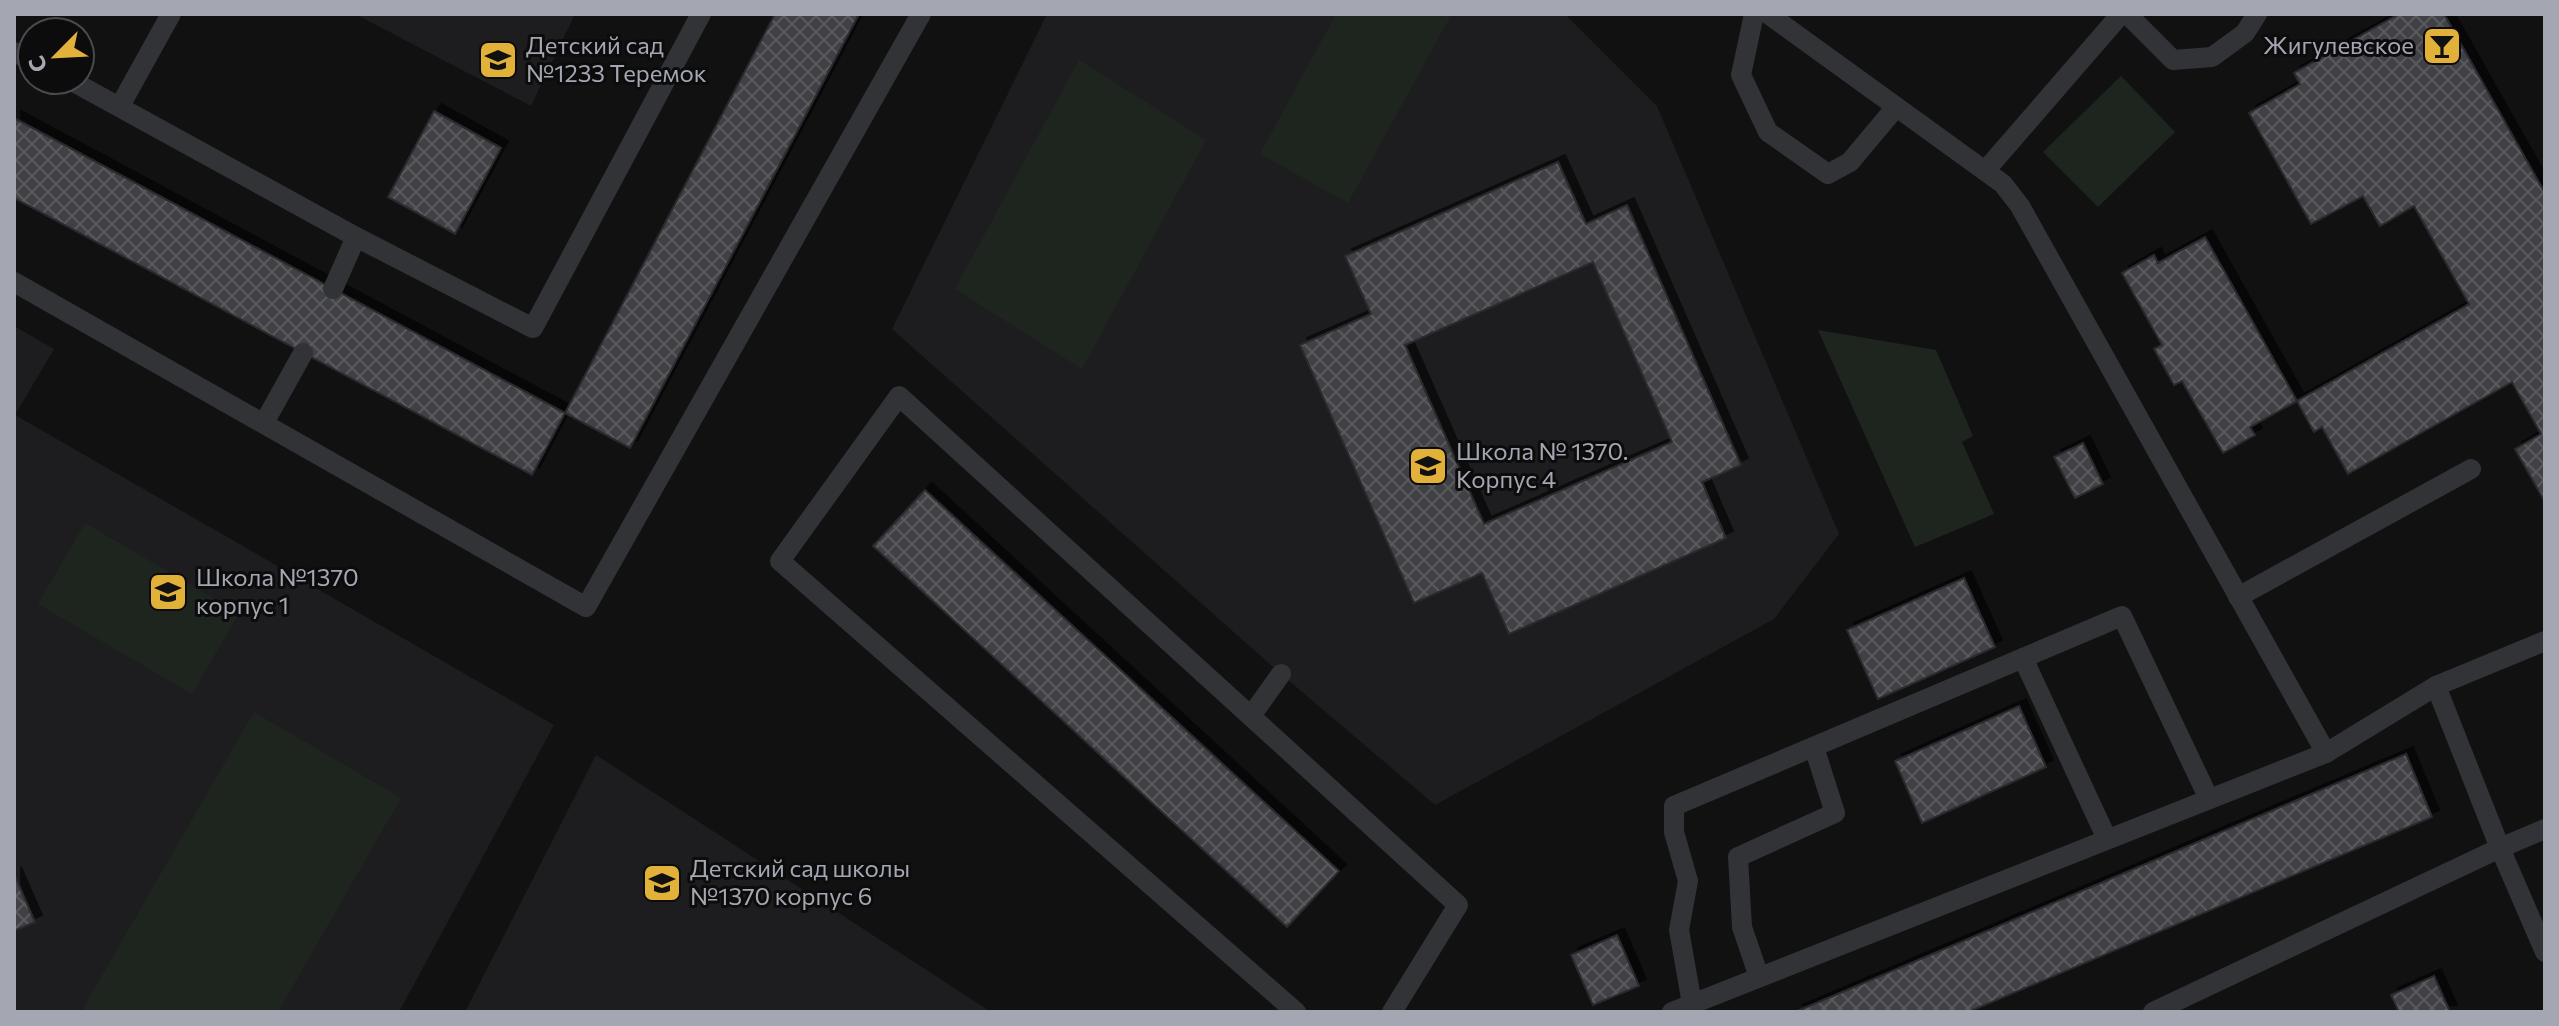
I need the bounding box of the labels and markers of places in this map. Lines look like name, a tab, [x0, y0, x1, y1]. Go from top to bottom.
bar icon: Жигулевское	[2421, 25, 2463, 67]
place label: Детский сад №1233 Теремок	[526, 30, 707, 87]
place label: Жигулевское	[2263, 30, 2414, 59]
school or university icon: Детский сад №1233 Теремок	[477, 39, 519, 81]
place label: Школа № 1370. Корпус 4	[1456, 436, 1629, 493]
school or university icon: Школа № 1370. Корпус 4	[1407, 445, 1449, 487]
place label: Школа №1370 корпус 1	[196, 562, 359, 619]
school or university icon: Школа №1370 корпус 1	[147, 571, 189, 613]
place label: Детский сад школы №1370 корпус 6	[690, 853, 910, 910]
school or university icon: Детский сад школы №1370 корпус 6	[641, 862, 683, 904]

